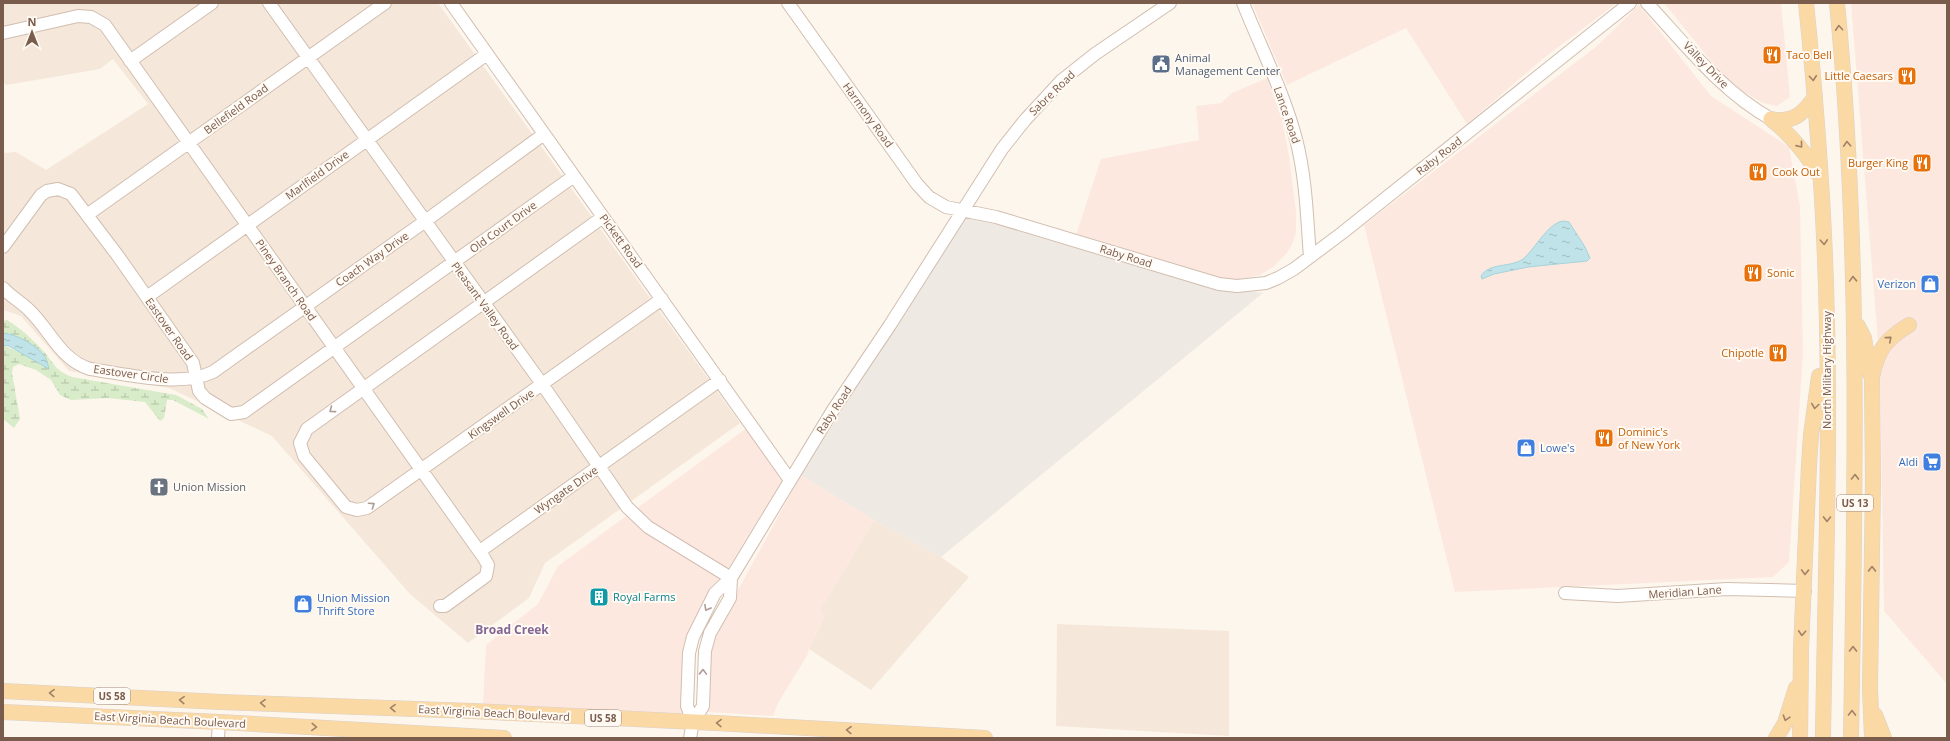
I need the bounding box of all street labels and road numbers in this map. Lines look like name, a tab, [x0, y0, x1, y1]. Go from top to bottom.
street label: Valley Drive	[1680, 38, 1732, 91]
street label: Sabre Road	[1025, 67, 1078, 118]
street label: Harmony Road	[840, 79, 897, 150]
street label: Bellefield Road	[200, 80, 271, 137]
street label: Lance Road	[1271, 84, 1304, 145]
street label: Raby Road	[1413, 133, 1465, 178]
street label: Marlfield Drive	[282, 146, 352, 203]
street label: Old Court Drive	[466, 197, 539, 256]
street label: Pickett Road	[597, 211, 646, 271]
street label: Coach Way Drive	[332, 228, 411, 289]
street label: Piney Branch Road	[253, 236, 320, 323]
street label: Raby Road	[1098, 240, 1154, 271]
street label: Pleasant Valley Road	[448, 259, 523, 353]
street label: Eastover Road	[142, 294, 197, 363]
street label: North Military Highway	[1819, 311, 1834, 429]
street label: Eastover Circle	[93, 361, 169, 386]
street label: Raby Road	[813, 383, 855, 437]
street label: Kingswell Drive	[465, 385, 537, 442]
street label: Wyngate Drive	[531, 462, 600, 517]
road number: US 13	[1837, 495, 1873, 511]
street label: Meridian Lane	[1648, 581, 1722, 602]
road number: US 58	[94, 688, 130, 704]
street label: East Virginia Beach Boulevard	[418, 701, 570, 724]
street label: East Virginia Beach Boulevard	[94, 708, 246, 731]
road number: US 58	[585, 710, 621, 726]

